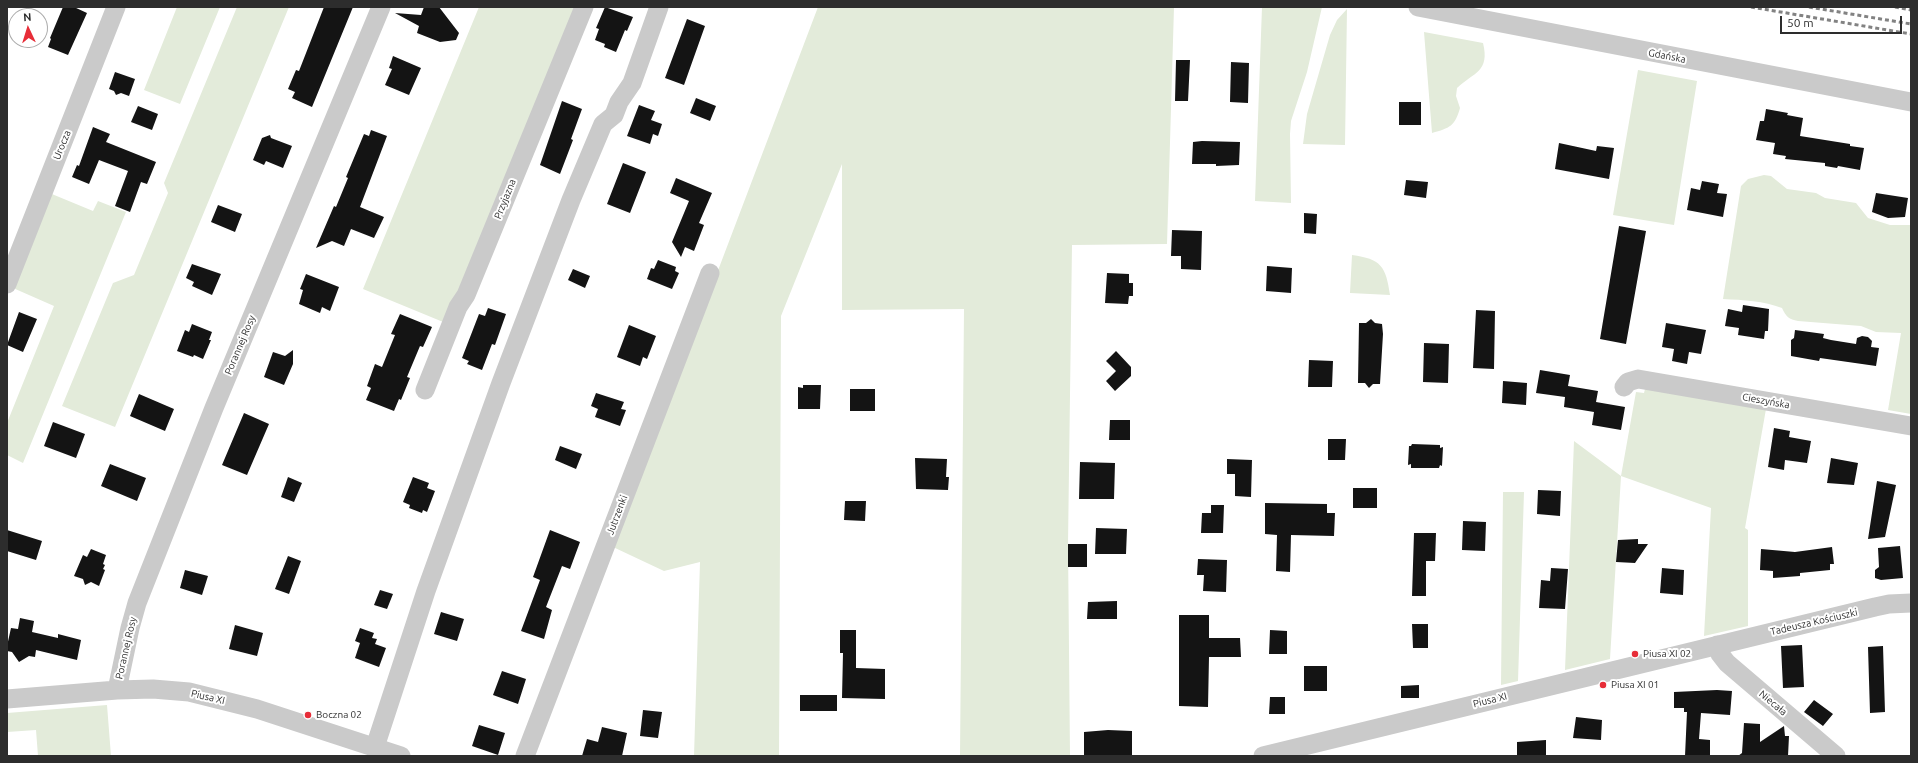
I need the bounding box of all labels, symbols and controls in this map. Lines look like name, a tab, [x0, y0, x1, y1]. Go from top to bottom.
north arrow	[8, 8, 48, 48]
scale bar	[1782, 8, 1904, 34]
text: N	[23, 11, 32, 23]
text: 50 m	[1787, 16, 1814, 29]
street label: Gdańska	[1647, 46, 1687, 66]
street label: Urocza	[51, 128, 73, 162]
street label: Przyjazna	[492, 177, 518, 221]
street label: Porannej Rosy	[222, 313, 258, 377]
street label: Cieszyńska	[1741, 391, 1791, 411]
street label: Jutrzenki	[604, 493, 630, 537]
street label: Tadeusza Kościuszki	[1769, 606, 1859, 638]
street label: Porannej Rosy	[113, 616, 139, 680]
place label: Piusa XI 02	[1643, 648, 1691, 660]
marker: Piusa XI 02	[1630, 649, 1640, 659]
place label: Piusa XI 01	[1611, 679, 1659, 691]
marker: Piusa XI 01	[1598, 680, 1608, 690]
street label: Piusa XI	[190, 687, 226, 707]
street label: Niecała	[1757, 688, 1789, 718]
street label: Piusa XI	[1472, 690, 1508, 710]
place label: Boczna 02	[316, 709, 362, 721]
marker: Boczna 02	[303, 710, 313, 720]

